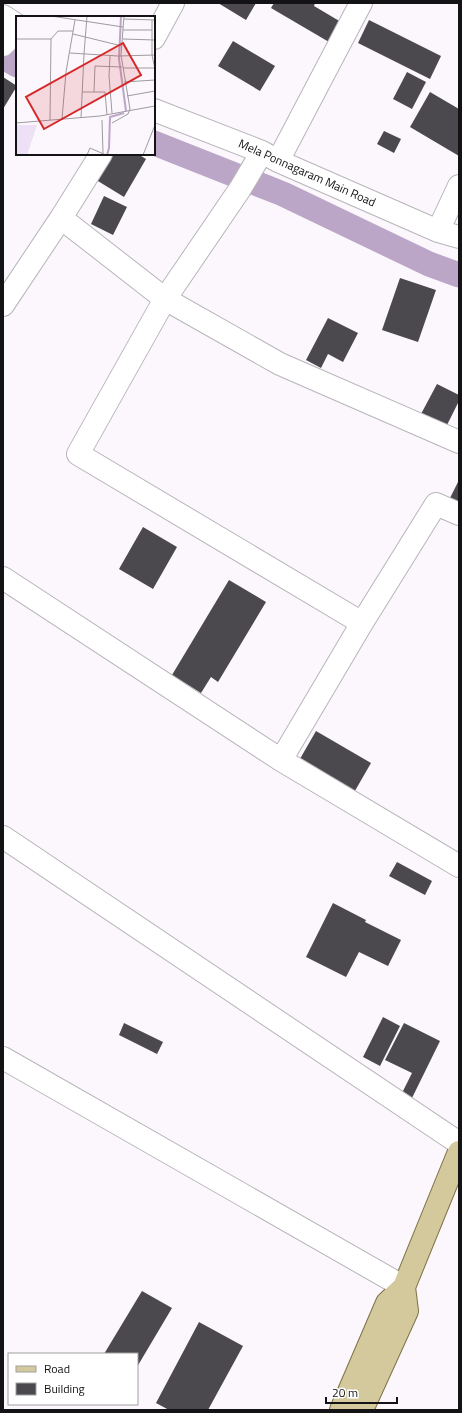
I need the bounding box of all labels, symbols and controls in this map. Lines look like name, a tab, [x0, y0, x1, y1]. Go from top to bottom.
inset map	[16, 16, 155, 155]
street label: Mela Ponnagaram Main Road	[235, 134, 379, 211]
legend	[8, 1353, 138, 1405]
text: Road	[44, 1359, 70, 1378]
text: Building	[44, 1379, 85, 1398]
scale bar	[326, 1379, 397, 1405]
text: 20 m	[332, 1383, 358, 1402]

